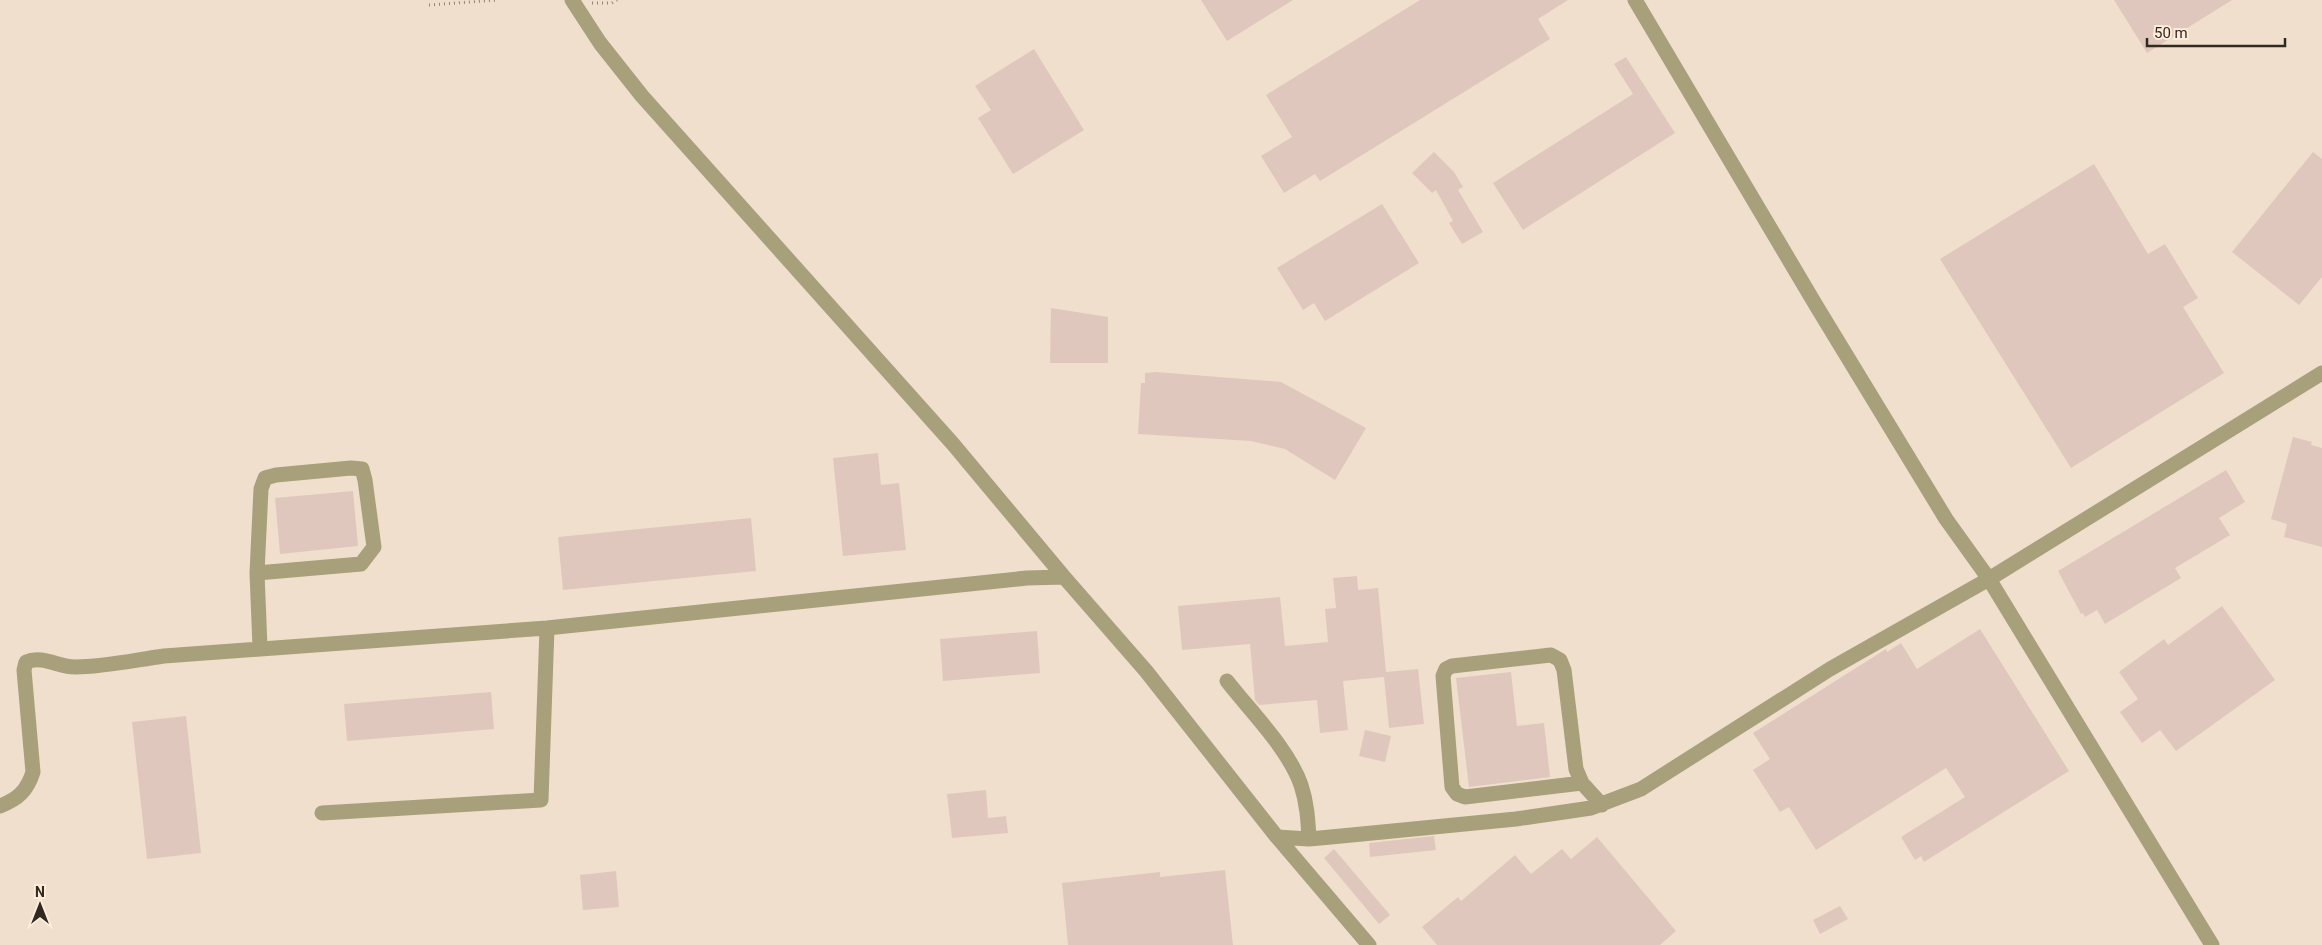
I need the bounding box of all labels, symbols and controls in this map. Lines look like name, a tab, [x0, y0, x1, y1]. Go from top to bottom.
scale bar	[2147, 15, 2284, 47]
text: 50 m	[2154, 24, 2188, 42]
north arrow	[15, 880, 65, 930]
text: N	[35, 884, 45, 900]

